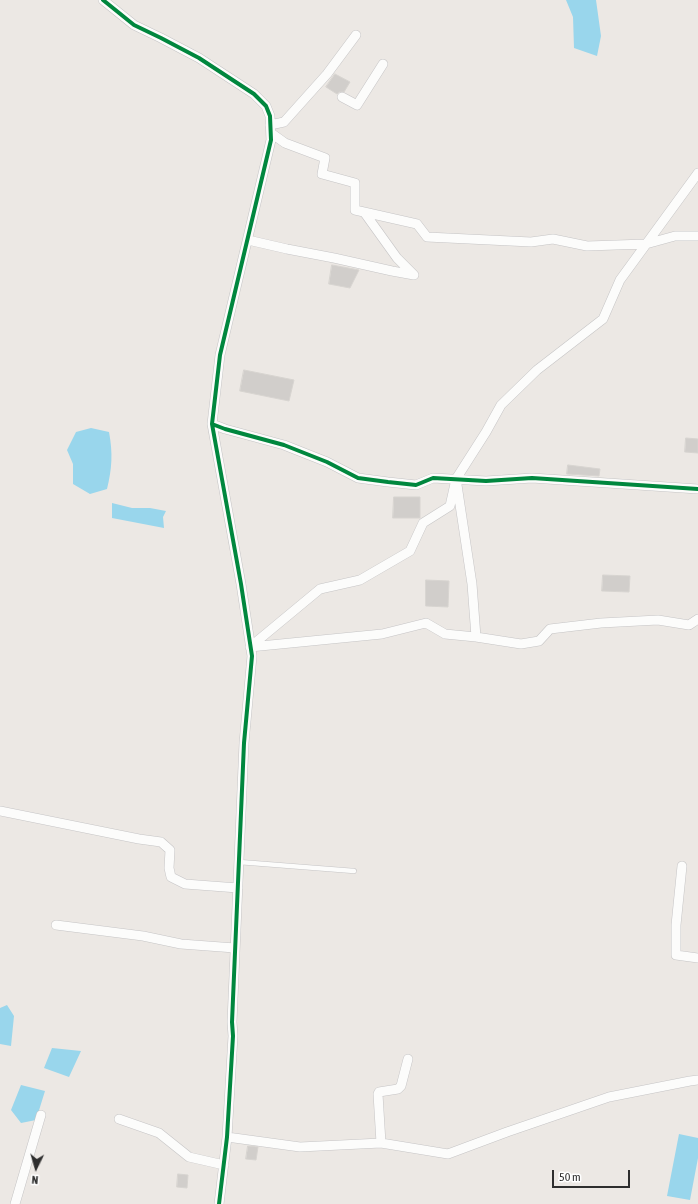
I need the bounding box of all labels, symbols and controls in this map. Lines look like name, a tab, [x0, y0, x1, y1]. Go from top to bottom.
north arrow	[16, 1148, 56, 1188]
scale bar	[554, 1162, 632, 1188]
text: 50 m	[559, 1170, 581, 1184]
text: N	[31, 1174, 39, 1186]

